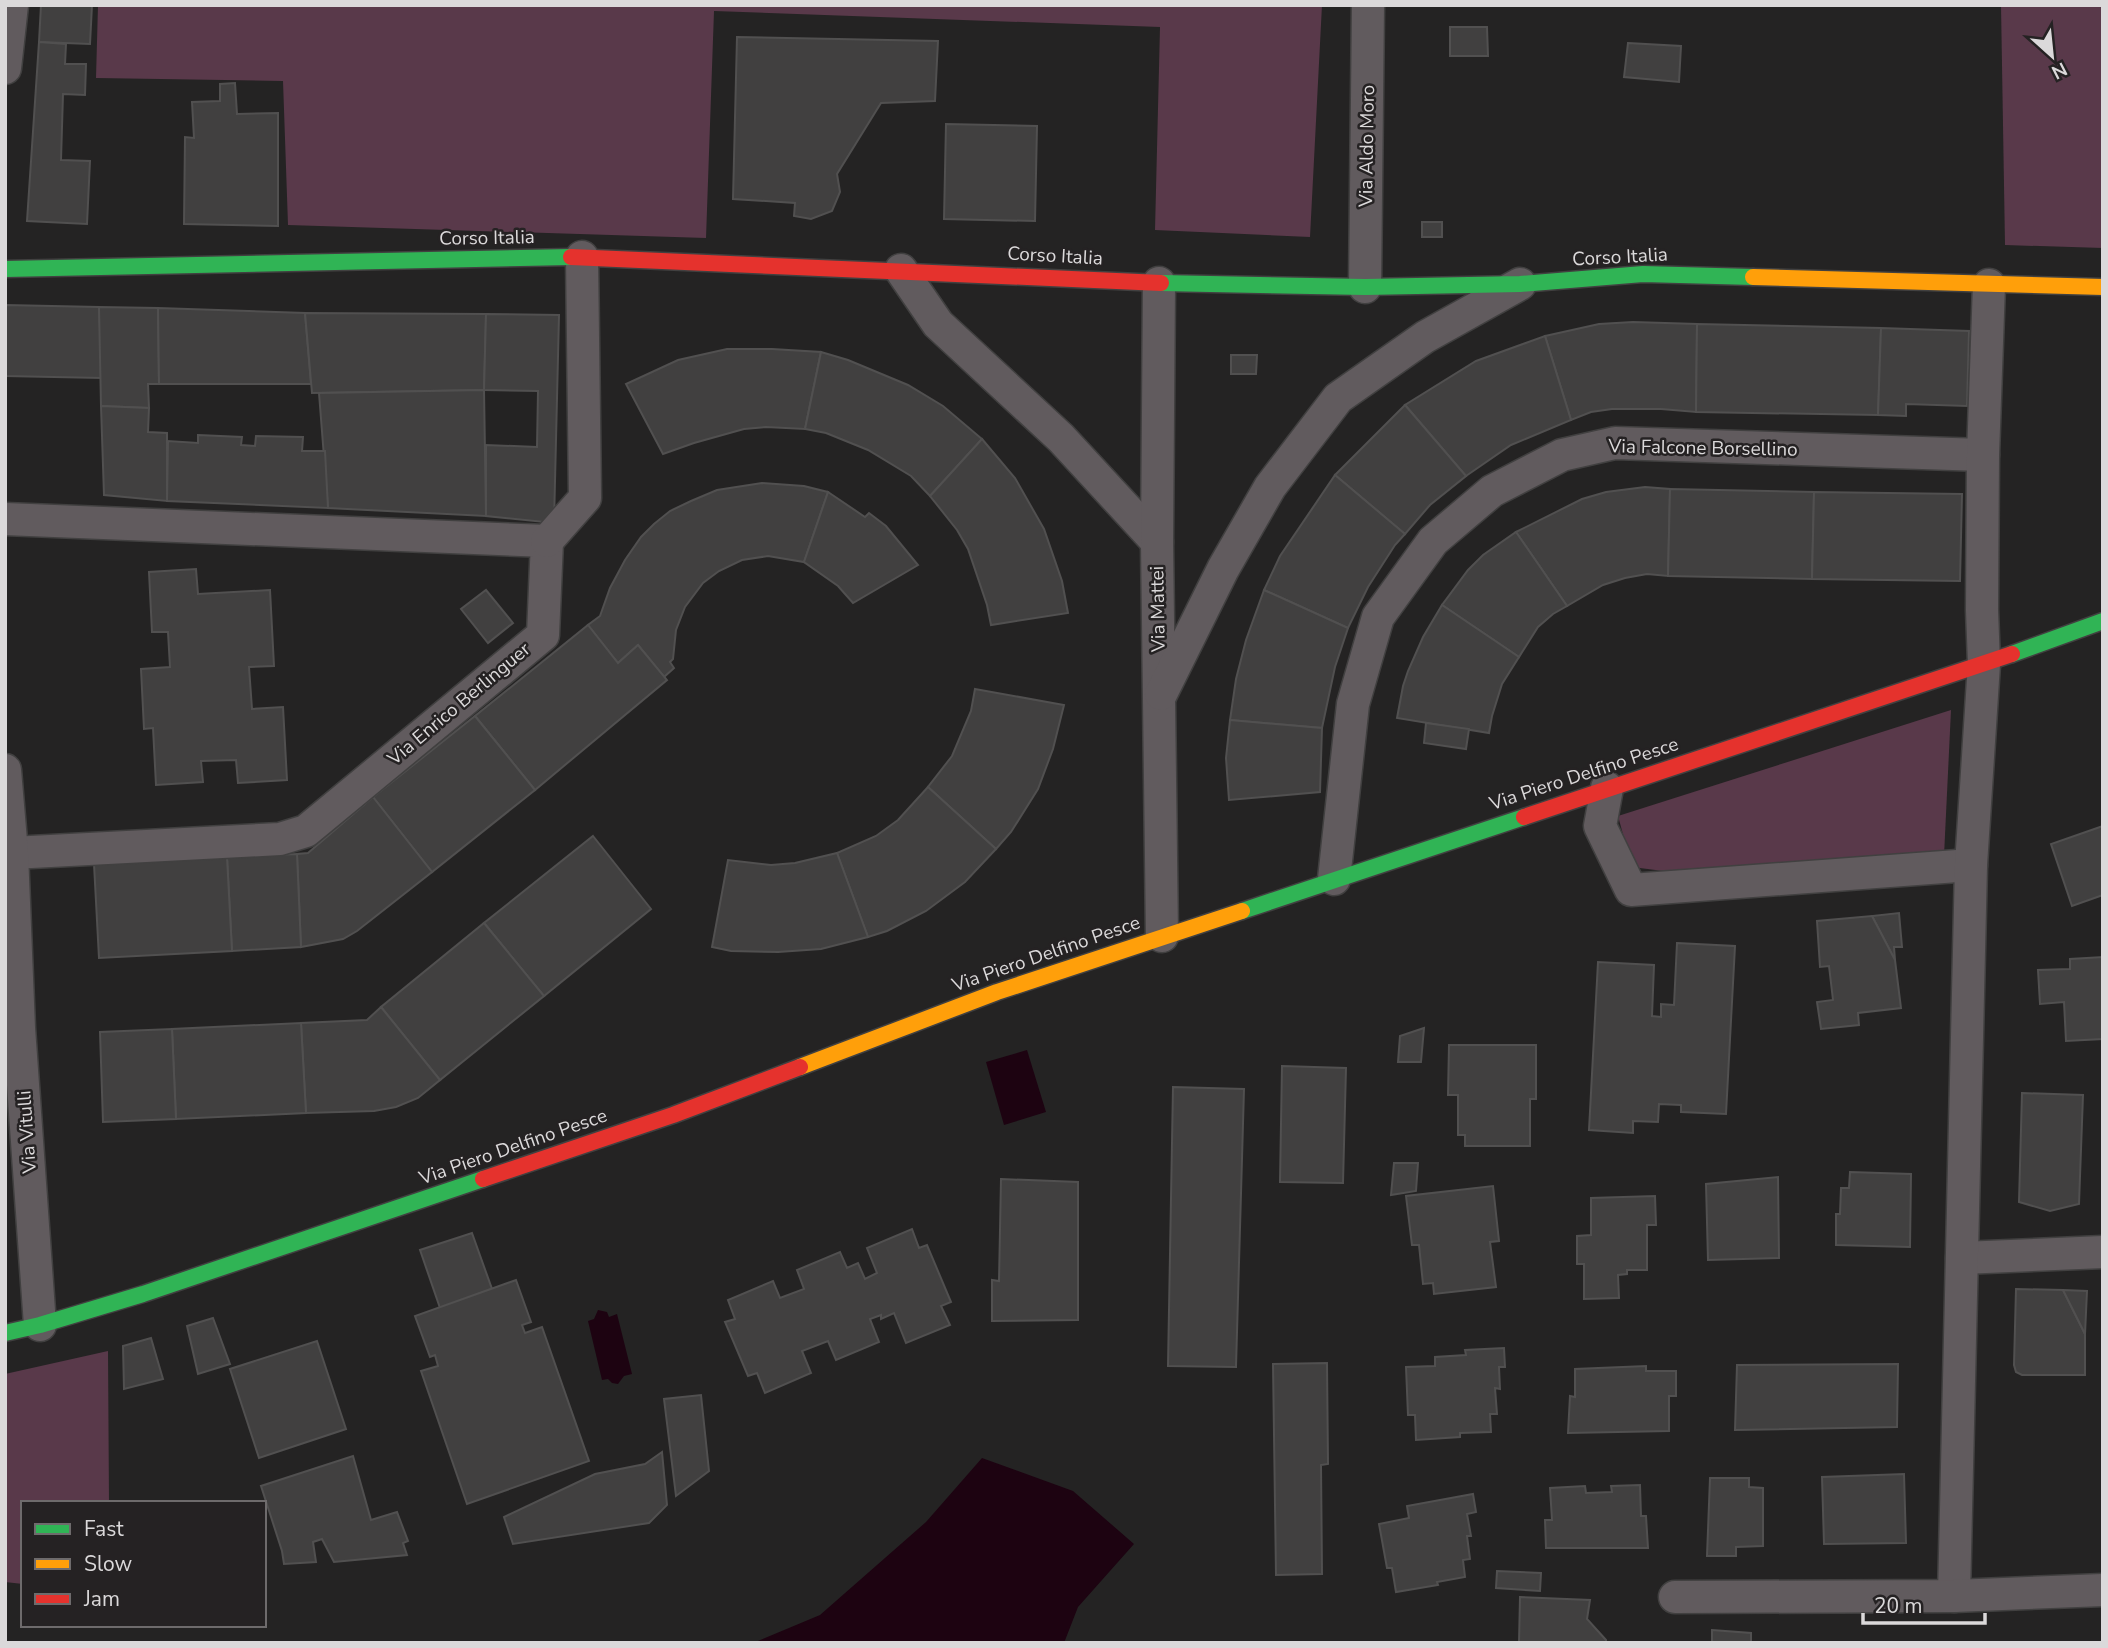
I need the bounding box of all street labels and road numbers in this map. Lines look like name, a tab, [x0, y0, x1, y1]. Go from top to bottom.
street label: Via Aldo Moro	[1353, 85, 1381, 208]
street label: Corso Italia	[439, 224, 535, 252]
street label: Corso Italia	[1007, 241, 1103, 271]
street label: Corso Italia	[1572, 242, 1668, 272]
street label: Via Falcone Borsellino	[1607, 433, 1798, 463]
street label: Via Mattei	[1144, 566, 1172, 653]
street label: Via Enrico Berlinguer	[381, 636, 536, 772]
street label: Via Piero Delfino Pesce	[1485, 731, 1682, 817]
street label: Via Piero Delfino Pesce	[948, 910, 1143, 999]
street label: Via Vitulli	[11, 1090, 43, 1175]
street label: Via Piero Delfino Pesce	[415, 1103, 610, 1192]

